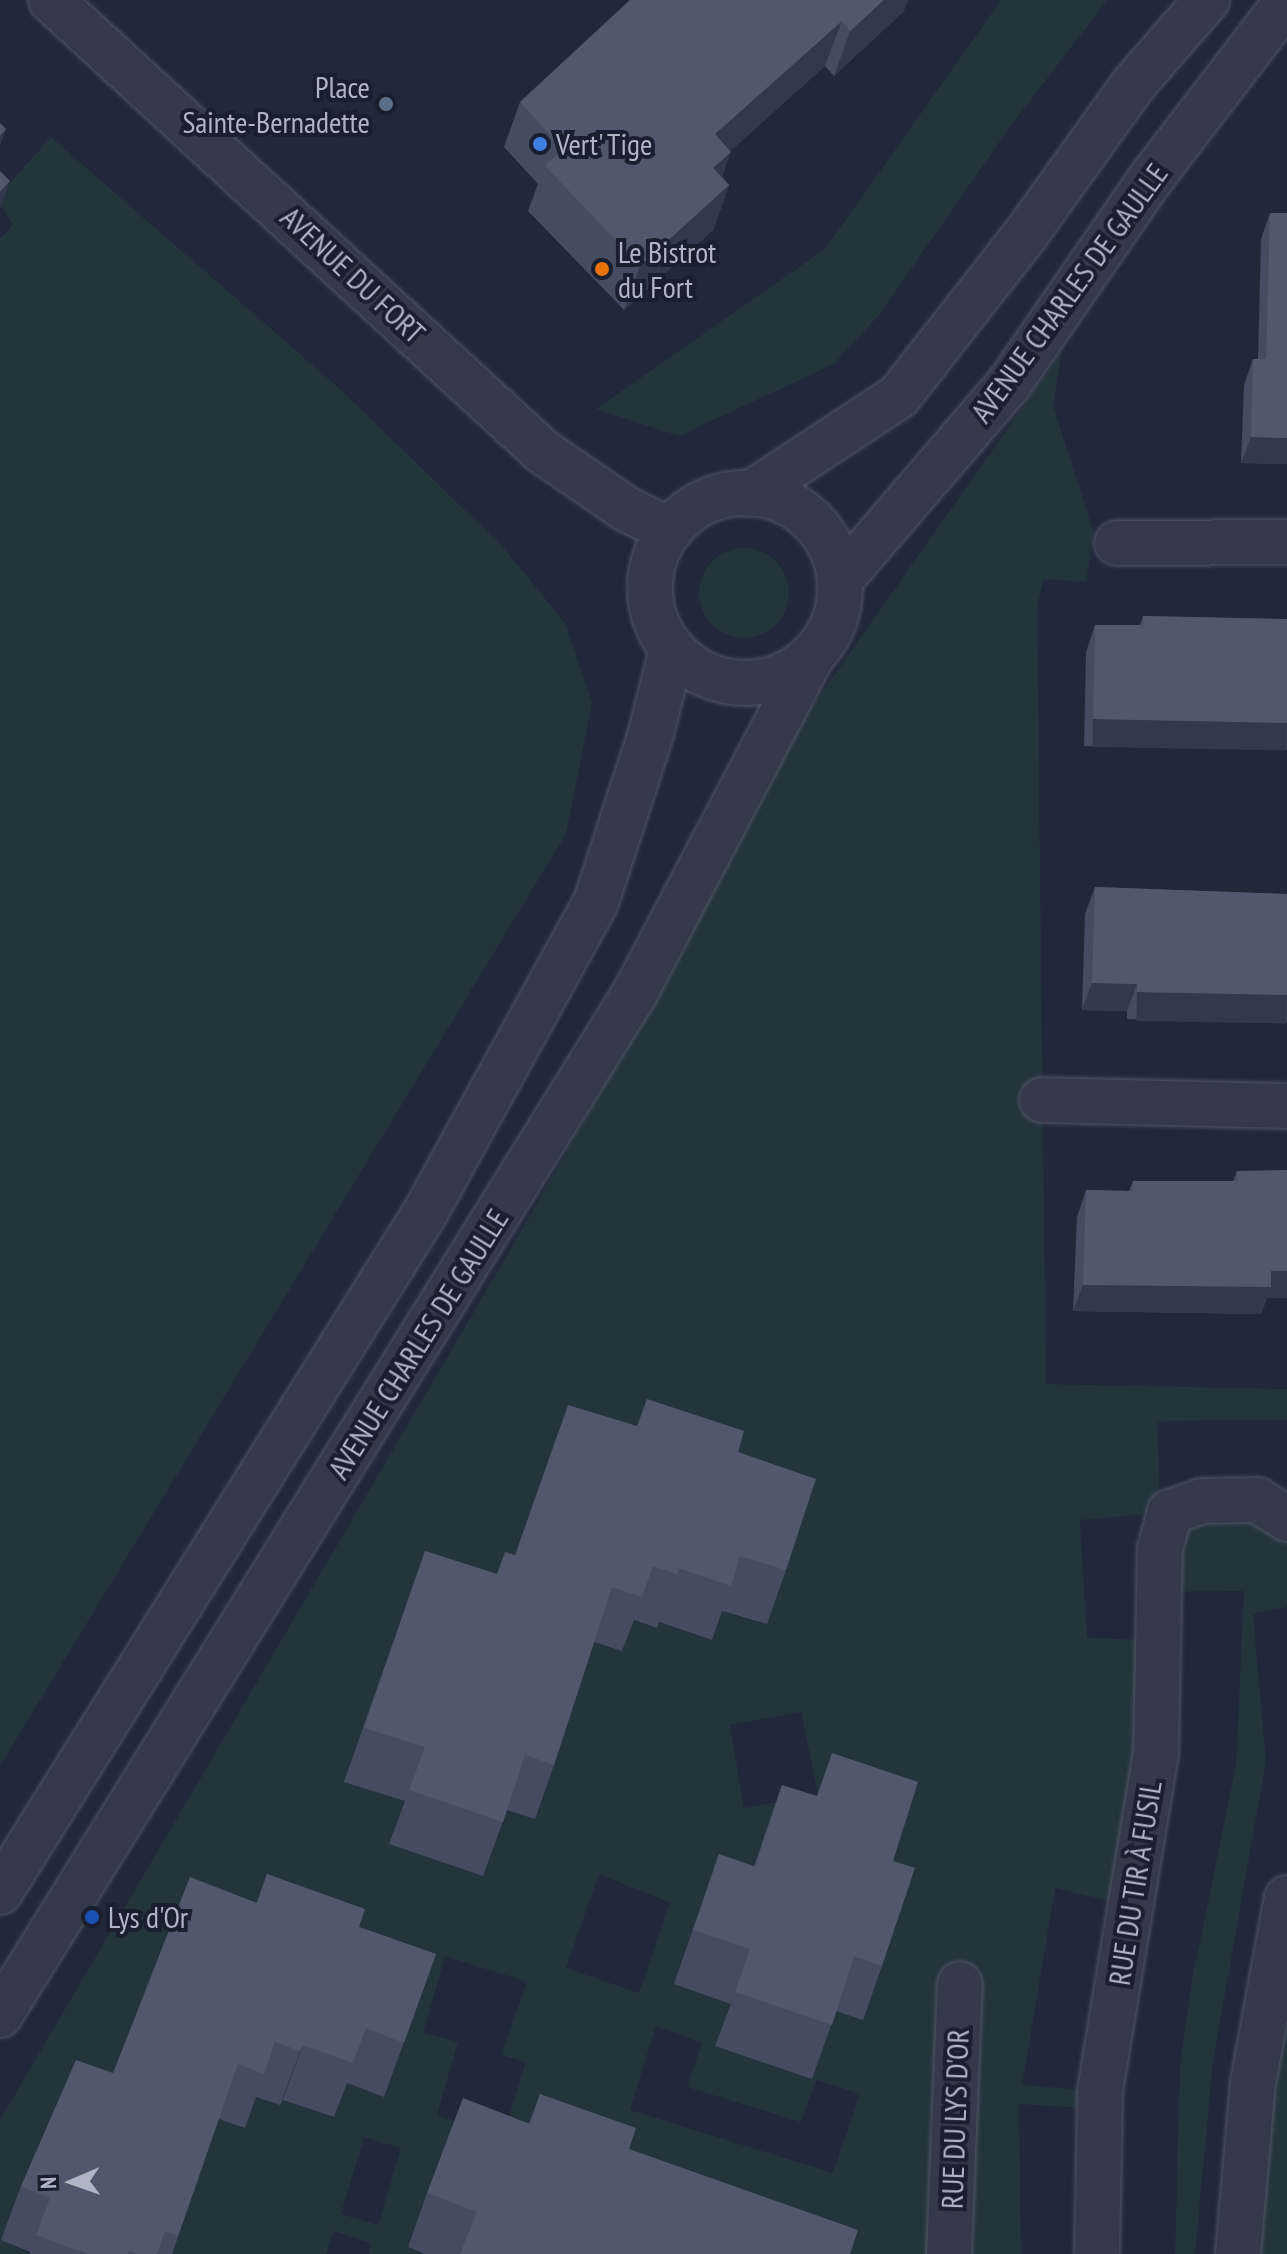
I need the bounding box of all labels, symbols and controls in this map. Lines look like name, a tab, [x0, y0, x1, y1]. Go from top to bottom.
place label: Place Sainte-Bernadette	[182, 69, 370, 140]
marker: Place Sainte-Bernadette	[377, 95, 395, 113]
place label: Vert' Tige	[556, 126, 655, 162]
marker: Vert' Tige	[531, 135, 549, 153]
street label: AVENUE CHARLES DE GAULLE	[963, 157, 1175, 429]
street label: AVENUE DU FORT	[274, 199, 432, 351]
place label: Le Bistrot du Fort	[618, 234, 716, 304]
marker: Le Bistrot du Fort	[593, 260, 611, 278]
street label: AVENUE CHARLES DE GAULLE	[320, 1203, 516, 1485]
street label: RUE DU TIR À FUSIL	[1101, 1777, 1169, 1989]
place label: Lys d'Or	[108, 1899, 188, 1935]
marker: Lys d'Or	[83, 1908, 101, 1926]
street label: RUE DU LYS D'OR	[934, 2029, 976, 2209]
north arrow	[32, 2142, 112, 2222]
text: N	[34, 2176, 62, 2189]

